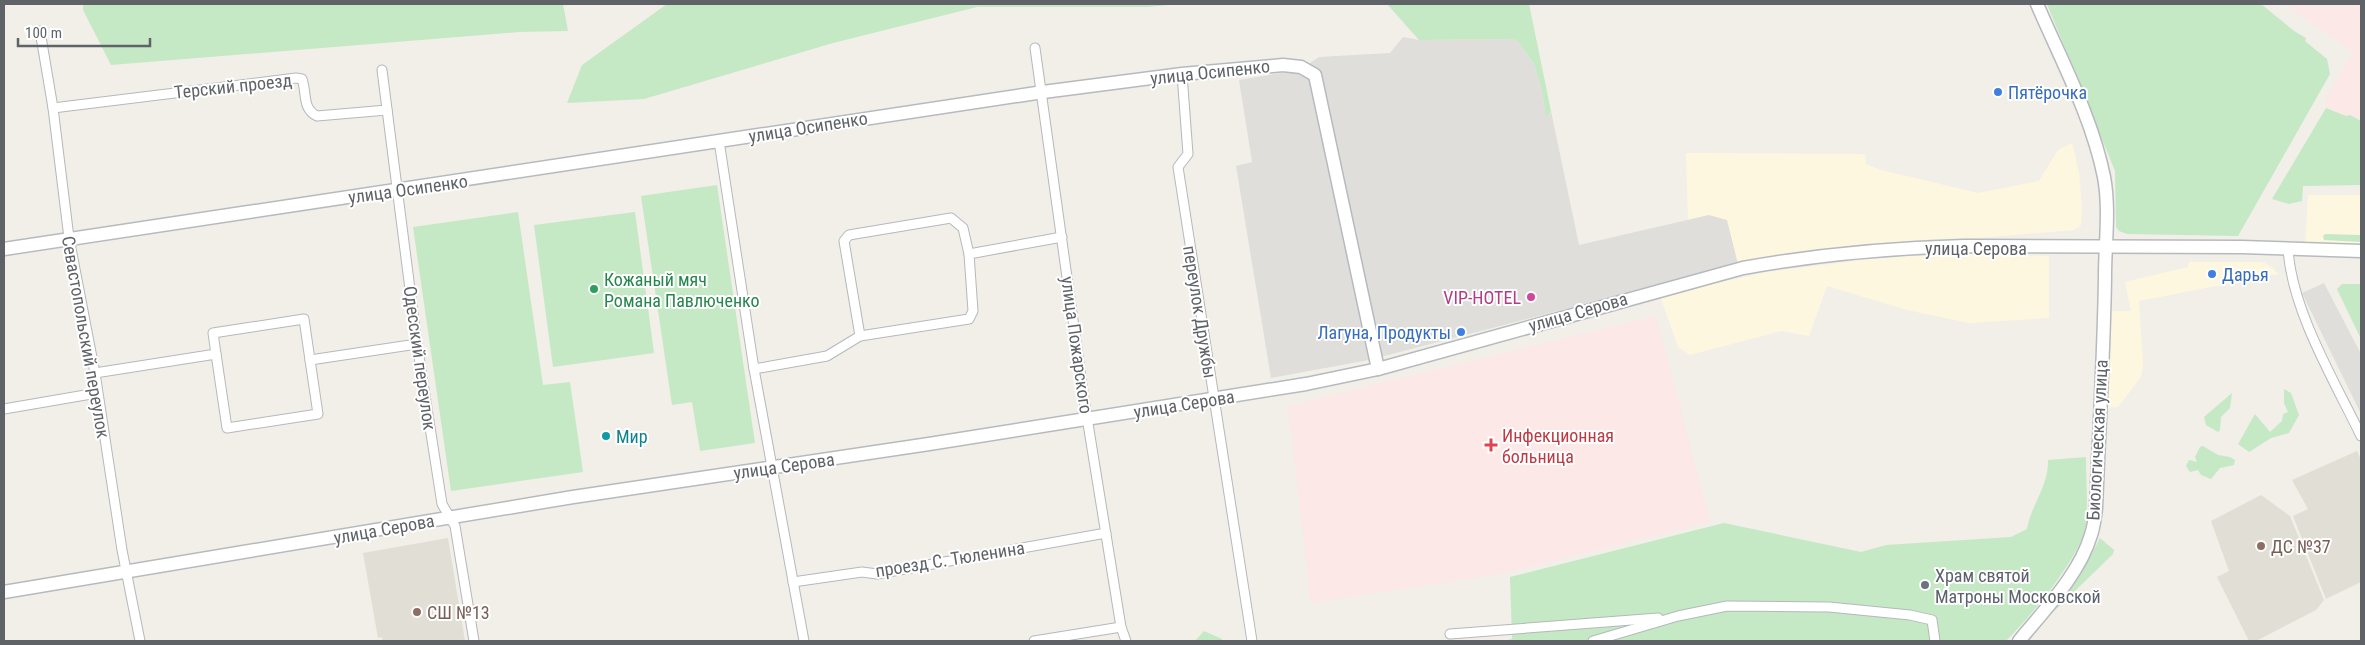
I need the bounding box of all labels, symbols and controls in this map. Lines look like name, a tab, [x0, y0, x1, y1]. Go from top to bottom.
scale bar	[18, 15, 150, 47]
text: 100 m	[25, 24, 62, 42]
street label: улица Осипенко	[1149, 55, 1271, 89]
street label: Терский проезд	[173, 69, 293, 103]
place label: Пятёрочка	[2008, 82, 2087, 103]
marker: Пятёрочка	[1992, 86, 2004, 98]
street label: улица Осипенко	[747, 107, 869, 147]
street label: улица Осипенко	[347, 170, 469, 208]
street label: Севастопольский переулок	[58, 234, 114, 440]
street label: улица Серова	[1925, 238, 2027, 259]
street label: переулок Дружбы	[1179, 244, 1221, 380]
place label: Дарья	[2222, 264, 2269, 285]
marker: Дарья	[2206, 268, 2218, 280]
place label: Кожаный мяч Романа Павлюченко	[604, 269, 760, 311]
street label: улица Пожарского	[1057, 275, 1097, 415]
marker: Кожаный мяч Романа Павлюченко	[588, 283, 600, 295]
street label: Одесский переулок	[399, 285, 441, 432]
place label: VIP-HOTEL	[1443, 287, 1521, 308]
street label: улица Серова	[1526, 288, 1630, 336]
marker: VIP-HOTEL	[1525, 291, 1537, 303]
place label: Лагуна, Продукты	[1318, 322, 1451, 343]
marker: Лагуна, Продукты	[1455, 326, 1467, 338]
street label: Биологическая улица	[2082, 359, 2112, 521]
street label: улица Серова	[1132, 386, 1236, 422]
place label: Инфекционная больница	[1502, 425, 1614, 467]
place label: Мир	[616, 426, 648, 447]
marker: Мир	[600, 430, 612, 442]
marker: Инфекционная больница	[1484, 438, 1498, 452]
street label: улица Серова	[732, 449, 836, 483]
street label: улица Серова	[332, 510, 436, 548]
place label: ДС №37	[2271, 536, 2331, 557]
street label: проезд С. Тюленина	[874, 537, 1026, 581]
marker: ДС №37	[2255, 540, 2267, 552]
place label: Храм святой Матроны Московской	[1935, 565, 2101, 607]
marker: Храм святой Матроны Московской	[1919, 579, 1931, 591]
place label: СШ №13	[427, 602, 490, 623]
marker: СШ №13	[411, 606, 423, 618]

